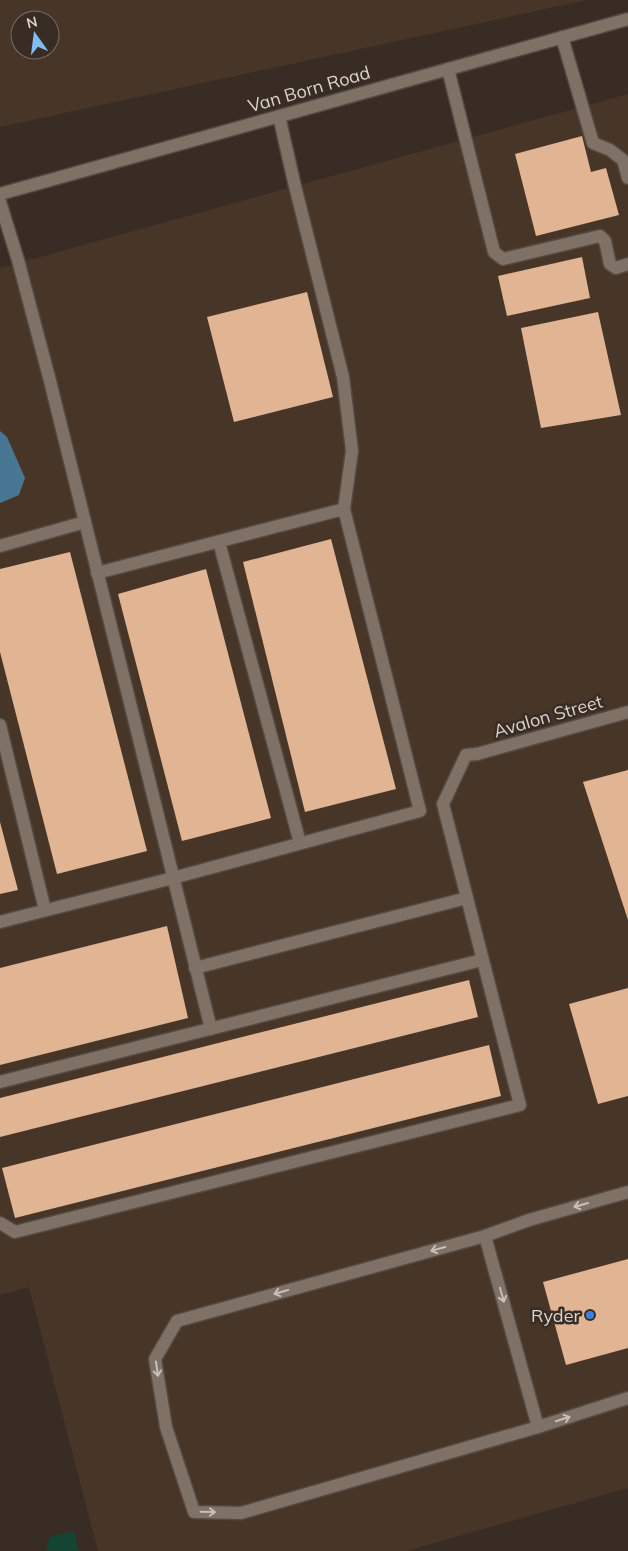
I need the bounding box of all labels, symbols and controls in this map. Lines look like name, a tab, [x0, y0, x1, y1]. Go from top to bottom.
north arrow	[10, 10, 60, 60]
text: N	[25, 12, 39, 32]
street label: Van Born Road	[245, 61, 373, 117]
street label: Avalon Street	[491, 689, 605, 743]
one-way arrow	[573, 1201, 589, 1211]
one-way arrow	[430, 1244, 446, 1254]
one-way arrow	[274, 1287, 290, 1297]
one-way arrow	[497, 1287, 507, 1303]
place label: Ryder	[531, 1304, 580, 1327]
marker: Ryder	[584, 1309, 596, 1321]
one-way arrow	[152, 1361, 162, 1377]
one-way arrow	[554, 1414, 570, 1423]
one-way arrow	[200, 1507, 216, 1517]

